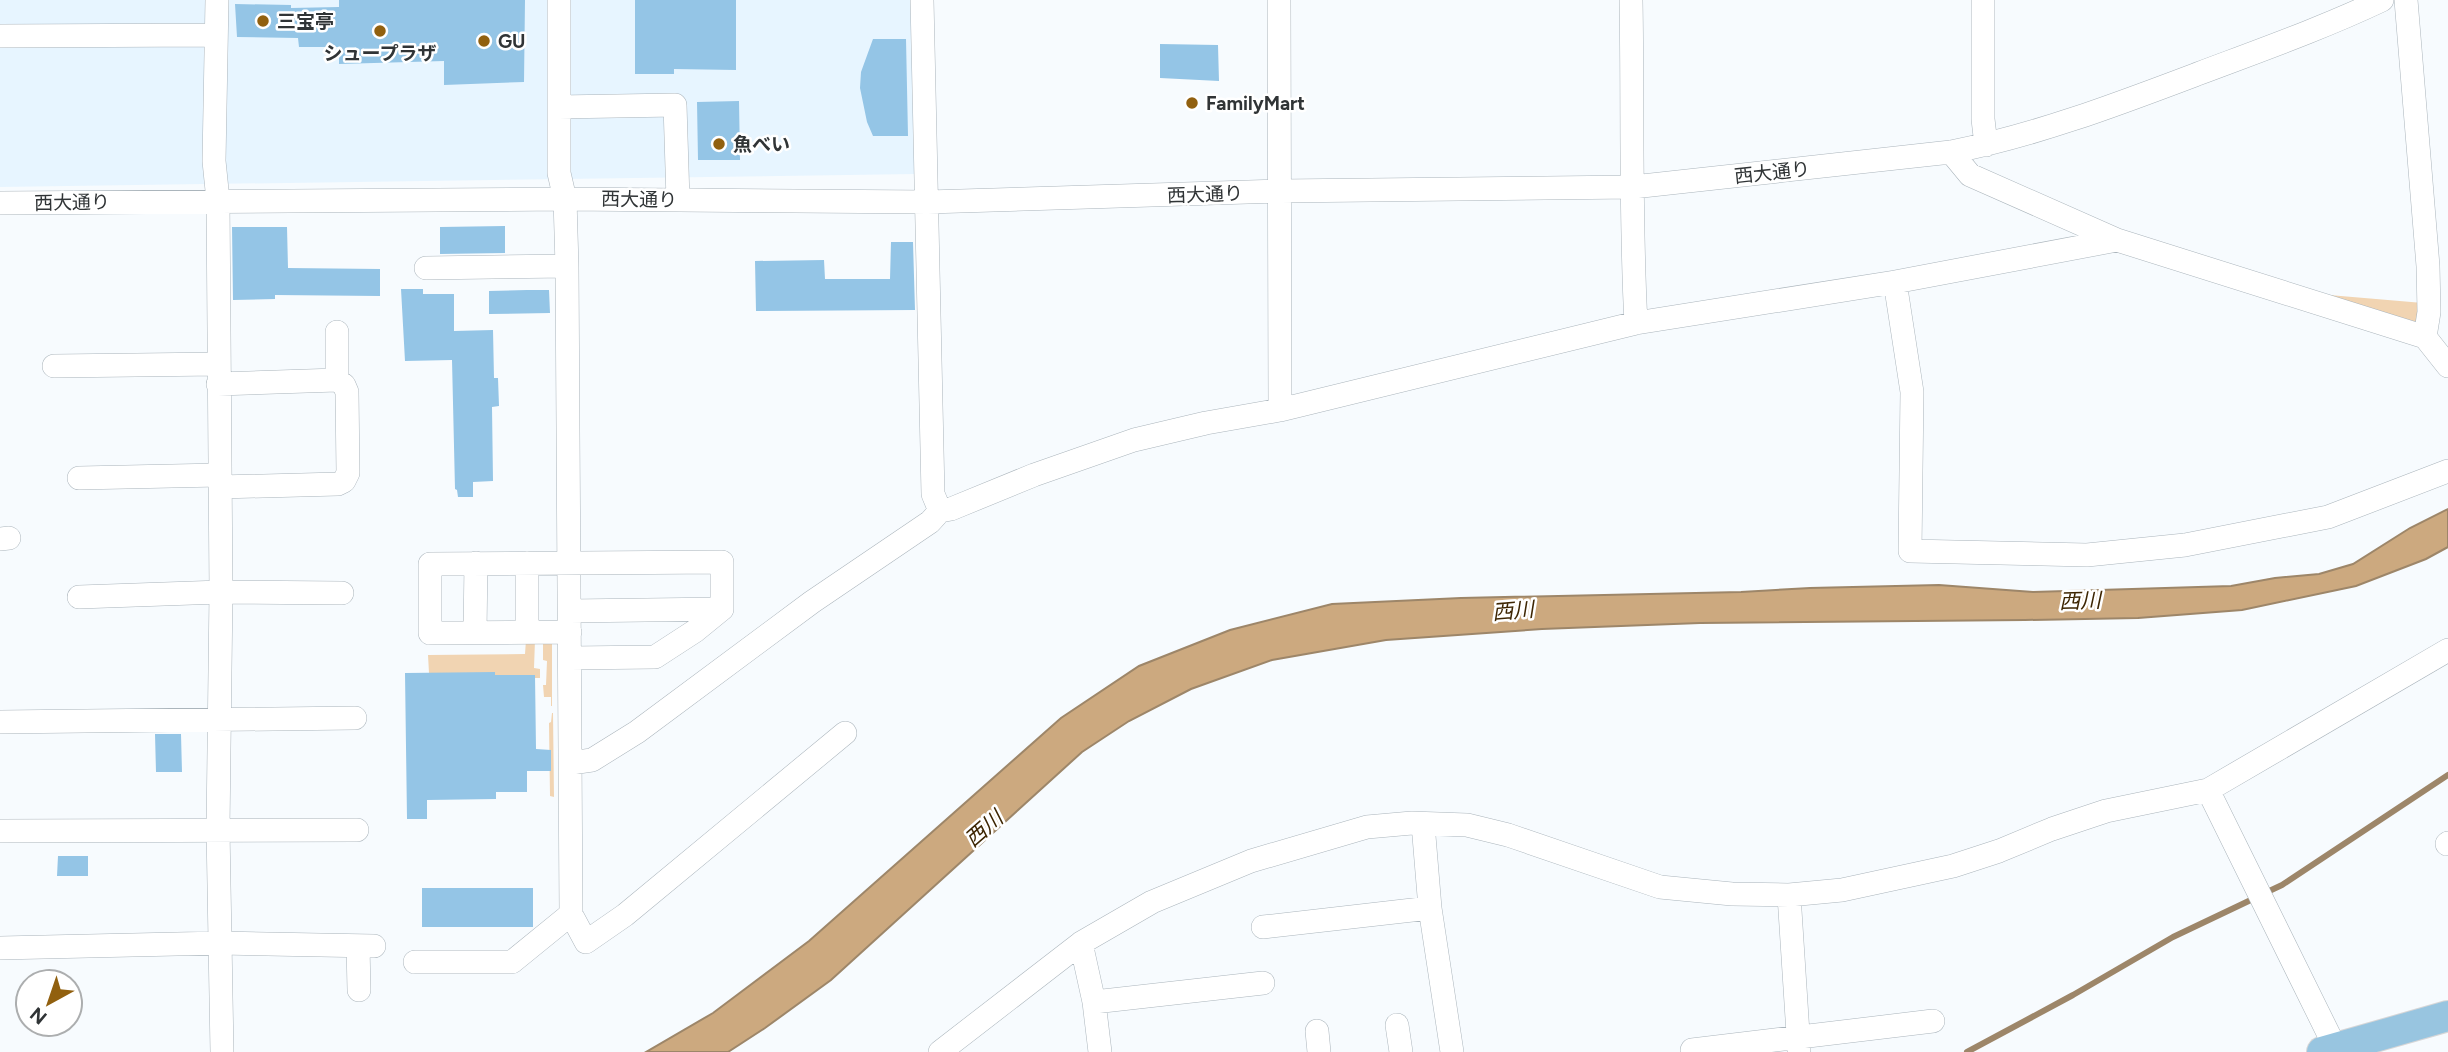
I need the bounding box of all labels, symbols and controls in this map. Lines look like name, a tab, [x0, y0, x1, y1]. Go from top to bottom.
place label: 三宝亭	[277, 10, 334, 33]
marker: 三宝亭	[255, 13, 271, 29]
marker: シュープラザ	[372, 23, 388, 39]
place label: GU	[498, 30, 526, 53]
marker: GU	[476, 33, 492, 49]
place label: シュープラザ	[324, 42, 436, 65]
place label: FamilyMart	[1206, 92, 1305, 115]
marker: FamilyMart	[1184, 95, 1200, 111]
place label: 魚べい	[733, 133, 790, 156]
marker: 魚べい	[711, 136, 727, 152]
street label: 西大通り	[1733, 157, 1811, 188]
street label: 西大通り	[1167, 182, 1243, 207]
street label: 西大通り	[601, 187, 677, 212]
street label: 西大通り	[34, 190, 110, 215]
water label: 西川	[2059, 587, 2103, 614]
water label: 西川	[1491, 596, 1537, 625]
water label: 西川	[960, 804, 1009, 852]
north arrow	[14, 968, 84, 1038]
text: N	[25, 1002, 51, 1029]

